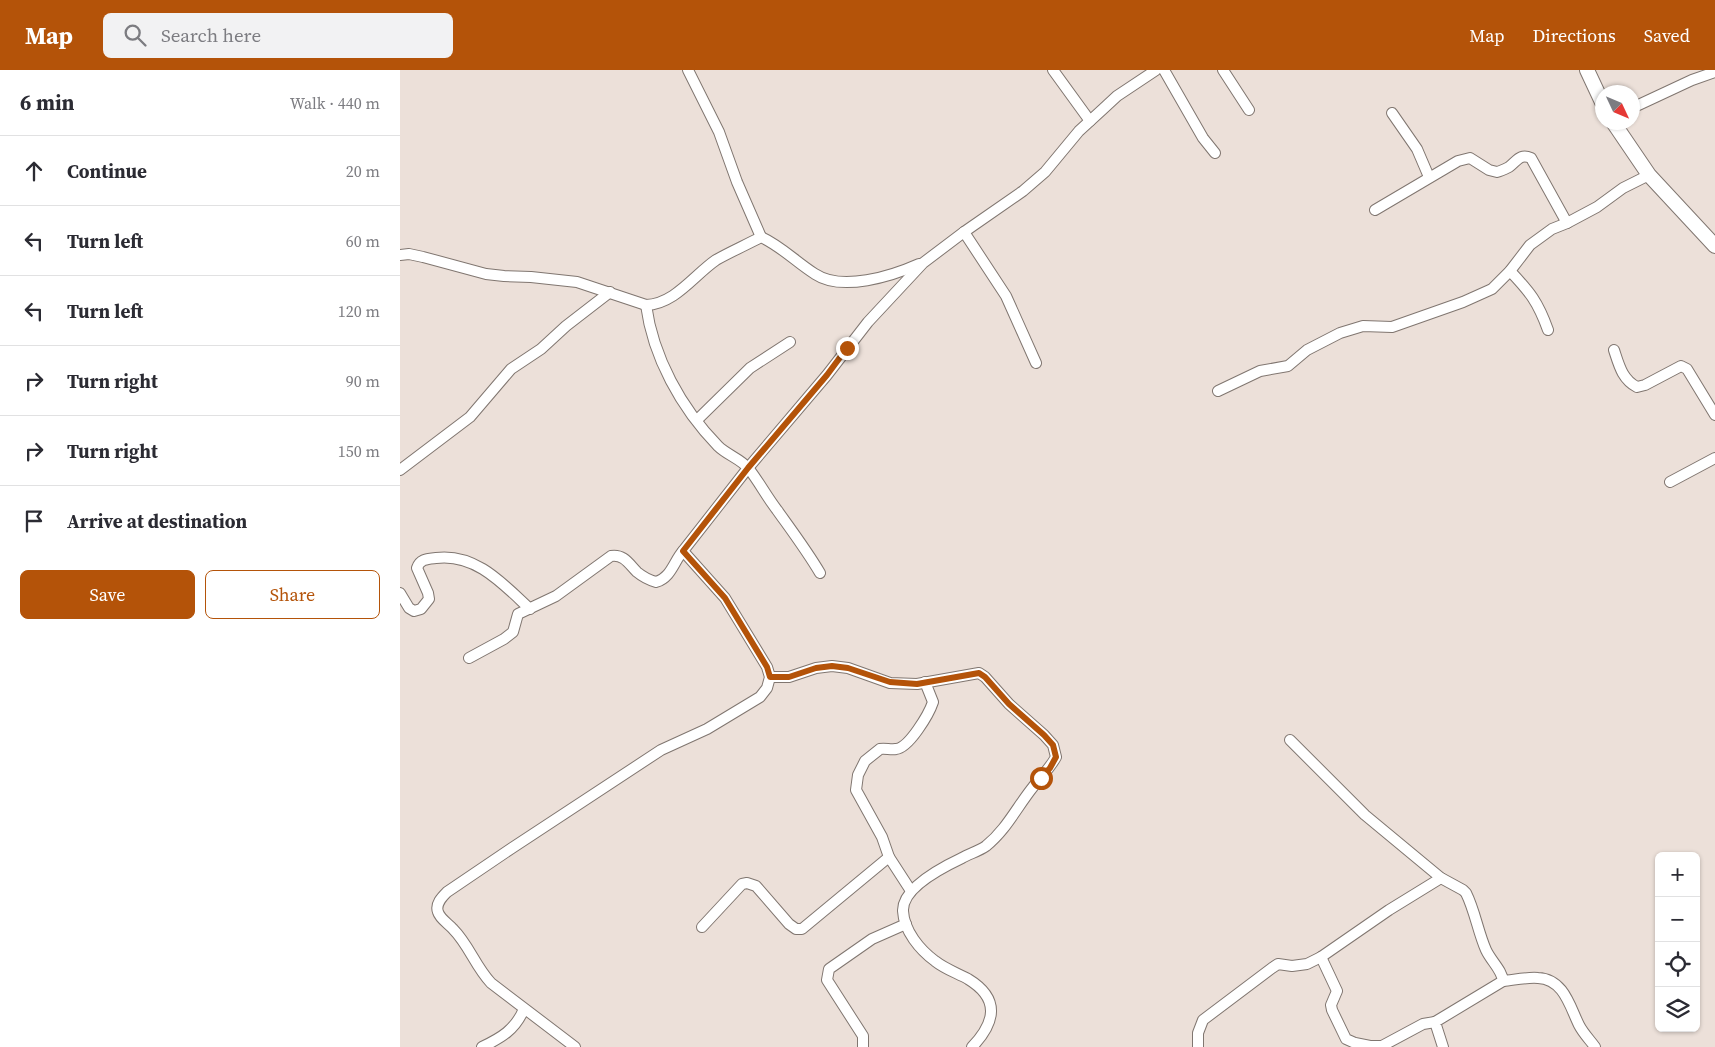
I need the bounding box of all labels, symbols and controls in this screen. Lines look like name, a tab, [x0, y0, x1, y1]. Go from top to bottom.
search box	[103, 13, 453, 58]
text: Map	[25, 19, 73, 52]
icon: search	[121, 21, 149, 49]
text: Search here	[161, 22, 261, 48]
text: Map	[1469, 23, 1505, 48]
text: Directions	[1533, 23, 1616, 48]
text: Saved	[1644, 23, 1690, 48]
north arrow	[1595, 85, 1640, 130]
text: 6 min	[20, 88, 75, 117]
text: Walk · 440 m	[290, 92, 380, 114]
icon: ahead	[20, 157, 48, 185]
text: Continue	[67, 158, 147, 184]
text: 20 m	[346, 160, 380, 182]
icon: left	[20, 227, 48, 255]
text: Turn left	[67, 228, 143, 254]
text: 60 m	[346, 230, 380, 252]
icon: left	[20, 297, 48, 325]
text: Turn left	[67, 298, 143, 324]
text: 120 m	[338, 300, 380, 322]
route end	[836, 337, 859, 360]
icon: right	[20, 367, 48, 395]
text: Turn right	[67, 368, 158, 394]
text: 90 m	[346, 370, 380, 392]
icon: right	[20, 437, 48, 465]
text: Turn right	[67, 438, 158, 464]
text: 150 m	[338, 440, 380, 462]
icon: arrive	[20, 507, 48, 535]
text: Arrive at destination	[67, 508, 247, 534]
button: Save	[20, 570, 195, 619]
button: Share	[205, 570, 380, 619]
route start	[1030, 767, 1053, 790]
map controls	[1655, 852, 1700, 1032]
button: +	[1655, 852, 1700, 897]
button: −	[1655, 897, 1700, 942]
button: locate	[1655, 942, 1700, 987]
button: layers	[1655, 987, 1700, 1032]

